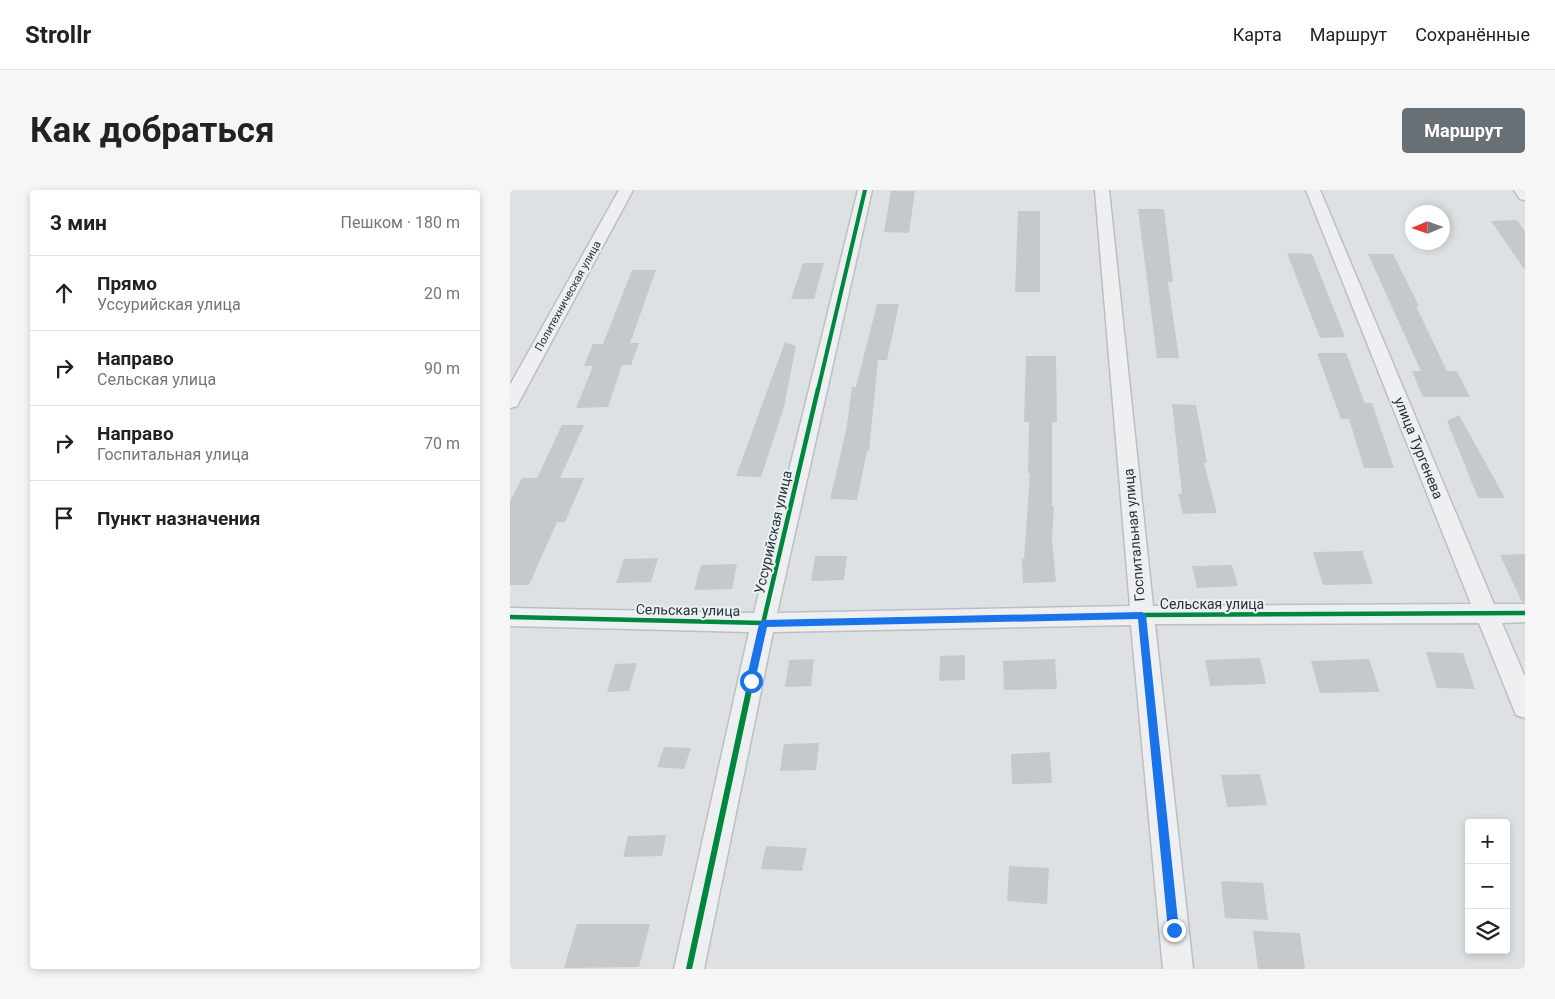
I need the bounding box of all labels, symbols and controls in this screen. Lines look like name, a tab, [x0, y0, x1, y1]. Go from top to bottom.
text: Strollr	[25, 21, 91, 49]
text: Карта	[1233, 24, 1282, 45]
text: Маршрут	[1310, 24, 1387, 45]
text: Сохранённые	[1415, 24, 1530, 45]
button: Маршрут	[1402, 108, 1525, 153]
text: Как добраться	[30, 110, 275, 151]
north arrow	[1405, 205, 1450, 250]
text: 3 мин	[50, 211, 107, 235]
text: Пешком · 180 m	[341, 213, 460, 232]
street label: Политехническая улица	[532, 239, 604, 353]
text: Прямо	[97, 272, 157, 295]
icon: ahead	[50, 279, 78, 307]
text: 20 m	[424, 284, 460, 303]
text: Уссурийская улица	[97, 295, 241, 314]
text: Направо	[97, 347, 174, 370]
icon: right	[50, 354, 78, 382]
text: 90 m	[424, 359, 460, 378]
text: Сельская улица	[97, 370, 216, 389]
street label: улица Тургенева	[1391, 395, 1447, 501]
text: Направо	[97, 422, 174, 445]
icon: right	[50, 429, 78, 457]
text: 70 m	[424, 434, 460, 453]
text: Госпитальная улица	[97, 445, 249, 464]
street label: Госпитальная улица	[1120, 468, 1148, 602]
street label: Уссурийская улица	[751, 469, 795, 595]
icon: arrive	[50, 504, 78, 532]
text: Пункт назначения	[97, 507, 260, 530]
street label: Сельская улица	[1160, 596, 1264, 612]
street label: Сельская улица	[636, 601, 740, 619]
route start	[740, 670, 763, 693]
map controls	[1465, 819, 1510, 954]
button: +	[1465, 819, 1510, 864]
button: −	[1465, 864, 1510, 909]
button: layers	[1465, 909, 1510, 954]
route end	[1163, 919, 1186, 942]

